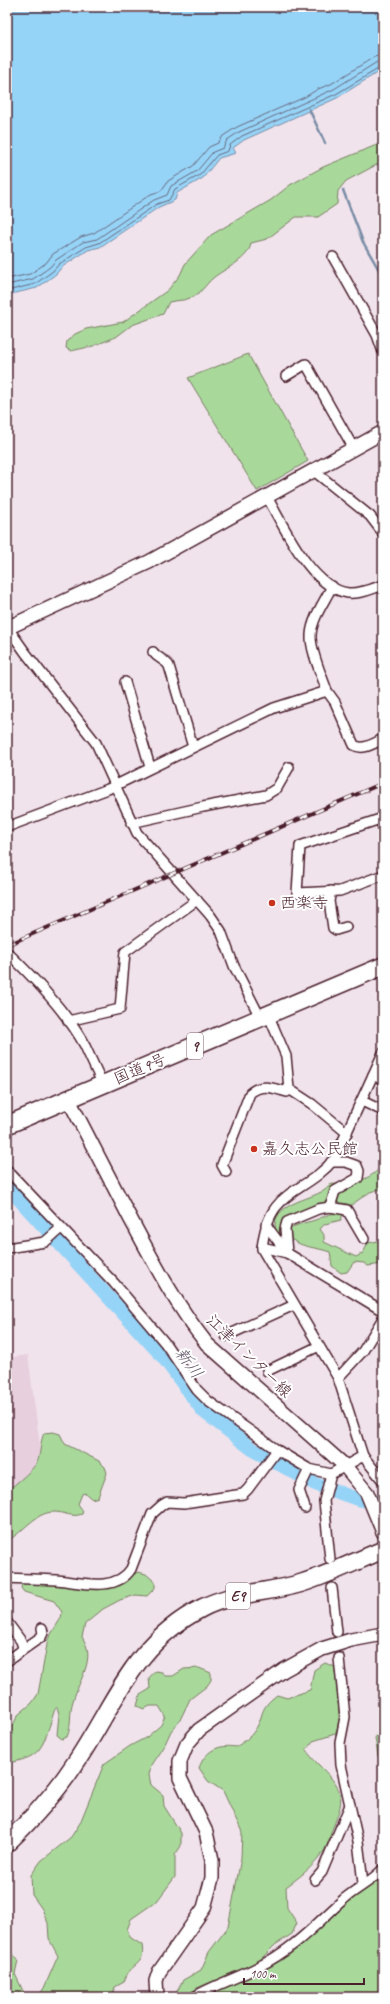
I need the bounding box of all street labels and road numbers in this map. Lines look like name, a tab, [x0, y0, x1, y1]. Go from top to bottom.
road number: 9	[187, 1033, 203, 1059]
street label: 国道9号	[111, 1049, 169, 1089]
street label: 江津インター線	[202, 1310, 296, 1402]
road number: E9	[226, 1583, 250, 1609]

